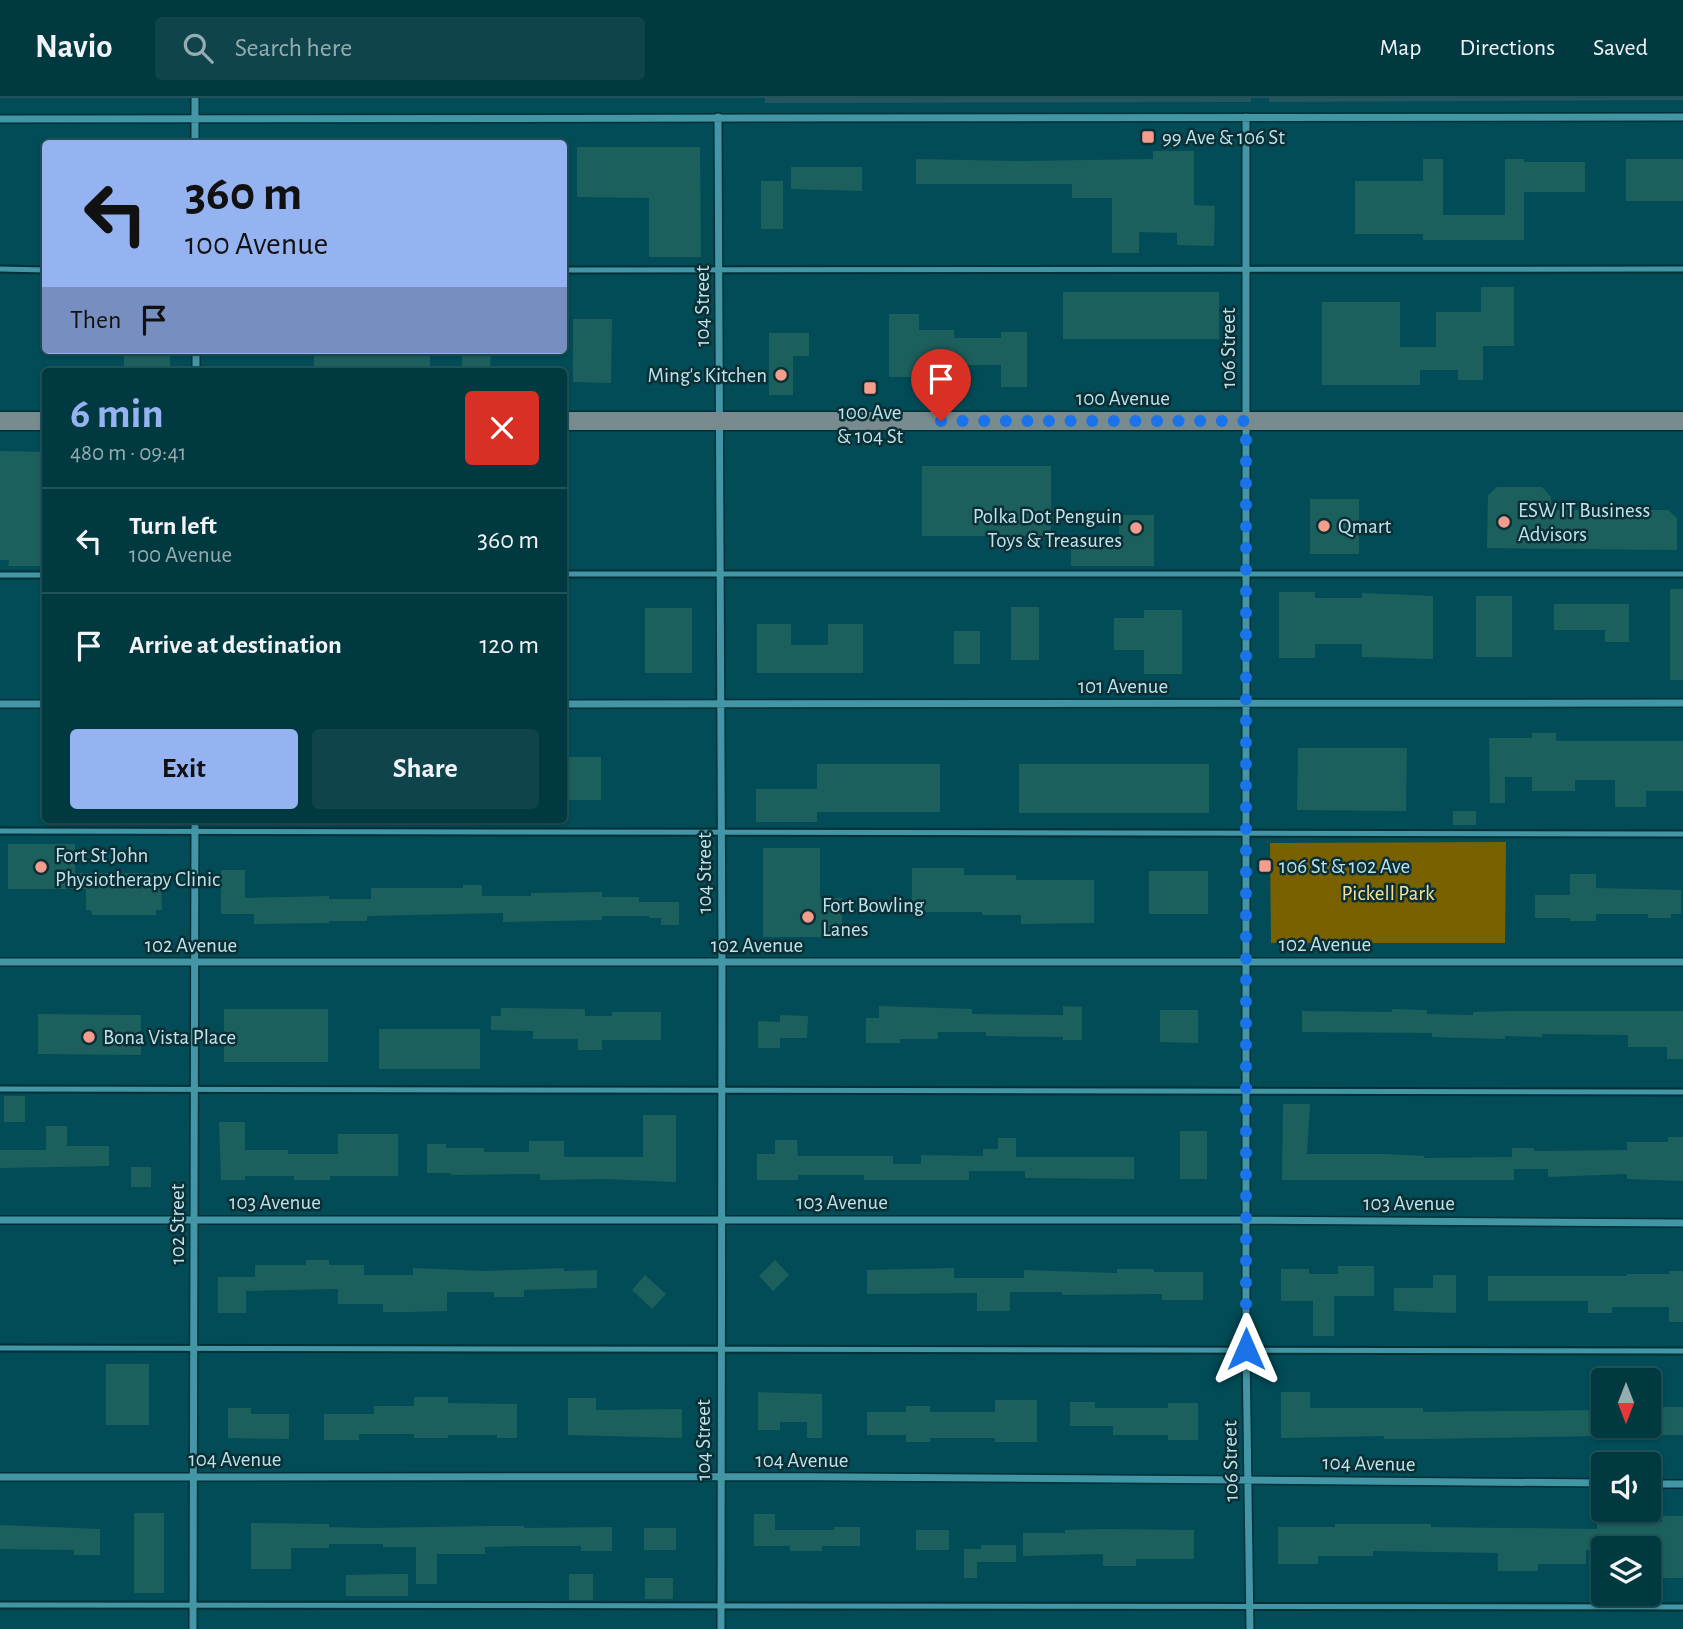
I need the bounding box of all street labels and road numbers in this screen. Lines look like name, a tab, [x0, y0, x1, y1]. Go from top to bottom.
street label: 104 Street	[692, 265, 713, 347]
street label: 106 Street	[1218, 307, 1239, 389]
street label: 100 Avenue	[1076, 388, 1170, 409]
street label: 101 Avenue	[1078, 676, 1168, 697]
street label: 104 Street	[694, 832, 715, 914]
street label: 102 Avenue	[1279, 934, 1371, 955]
street label: 102 Avenue	[145, 935, 237, 956]
street label: 102 Avenue	[711, 935, 803, 956]
street label: 102 Street	[167, 1183, 188, 1264]
street label: 103 Avenue	[229, 1192, 321, 1213]
street label: 103 Avenue	[796, 1192, 888, 1213]
street label: 103 Avenue	[1363, 1193, 1455, 1214]
street label: 104 Street	[693, 1399, 714, 1481]
street label: 106 Street	[1219, 1420, 1242, 1502]
street label: 104 Avenue	[188, 1449, 282, 1470]
street label: 104 Avenue	[755, 1450, 849, 1471]
street label: 104 Avenue	[1322, 1452, 1416, 1475]

